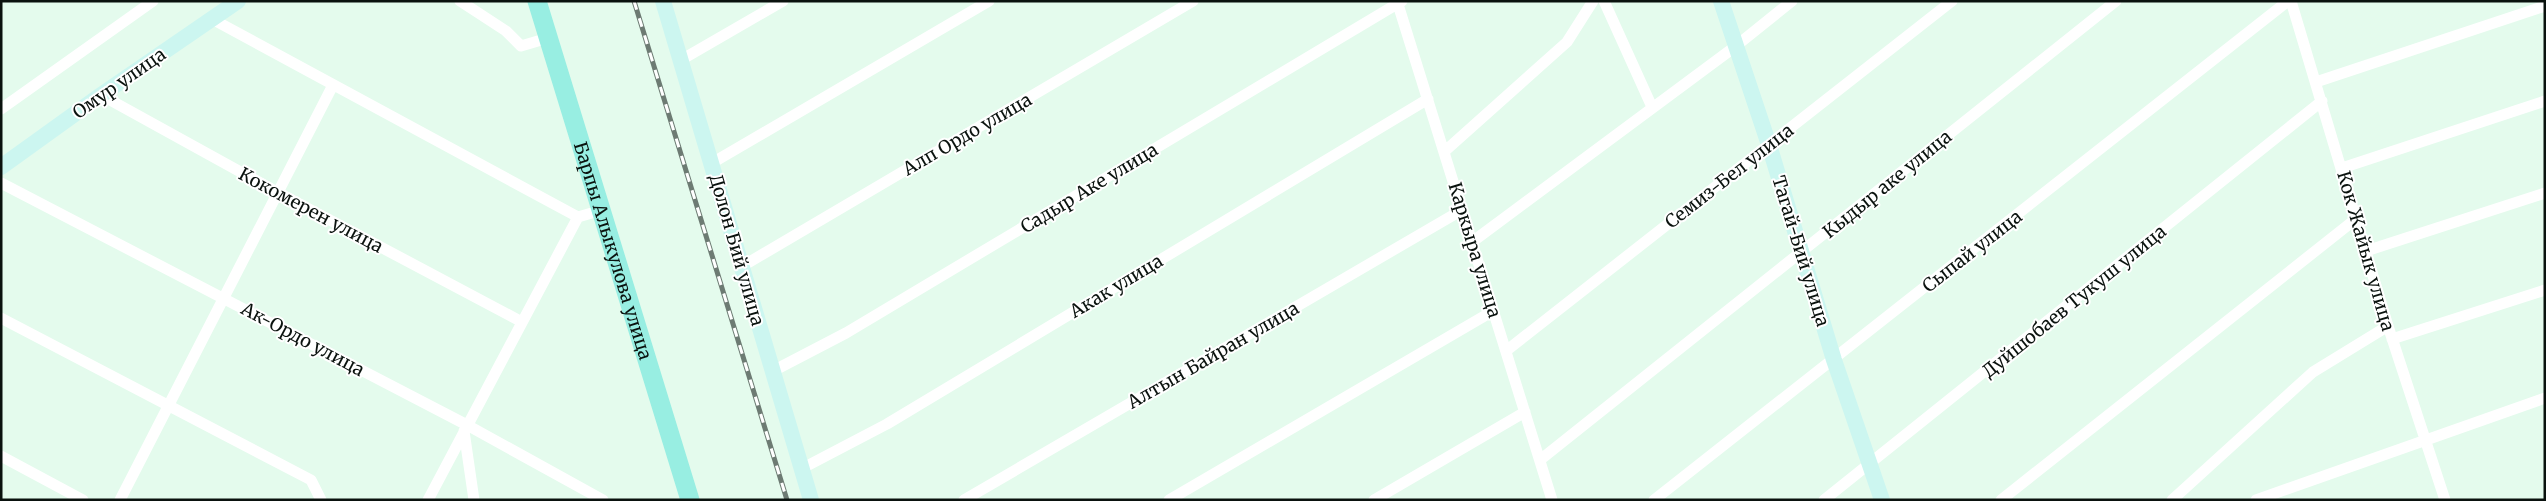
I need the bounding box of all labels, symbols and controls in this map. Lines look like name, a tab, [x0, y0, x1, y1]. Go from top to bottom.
street label: Омур улица	[68, 42, 170, 123]
street label: Алп Ордо улица	[898, 88, 1036, 181]
street label: Семиз-Бел улица	[1660, 118, 1798, 233]
street label: Кыдыр аке улица	[1818, 125, 1956, 243]
street label: Садыр Аке улица	[1016, 138, 1162, 238]
street label: Барпы Алыкулова улица	[569, 139, 658, 363]
street label: Кокомерен улица	[235, 162, 387, 258]
street label: Кок Жайык улица	[2332, 168, 2400, 334]
street label: Долон Бий улица	[704, 172, 770, 329]
street label: Тагай-Бий улица	[1767, 173, 1835, 330]
street label: Каркыра улица	[1444, 180, 1507, 321]
street label: Сыпай улица	[1918, 205, 2027, 297]
street label: Дуйшобаев Тукуш улица	[1977, 220, 2171, 382]
street label: Акак улица	[1064, 249, 1167, 323]
street label: Ак-Ордо улица	[237, 296, 369, 381]
street label: Алтын Байран улица	[1122, 296, 1303, 414]

